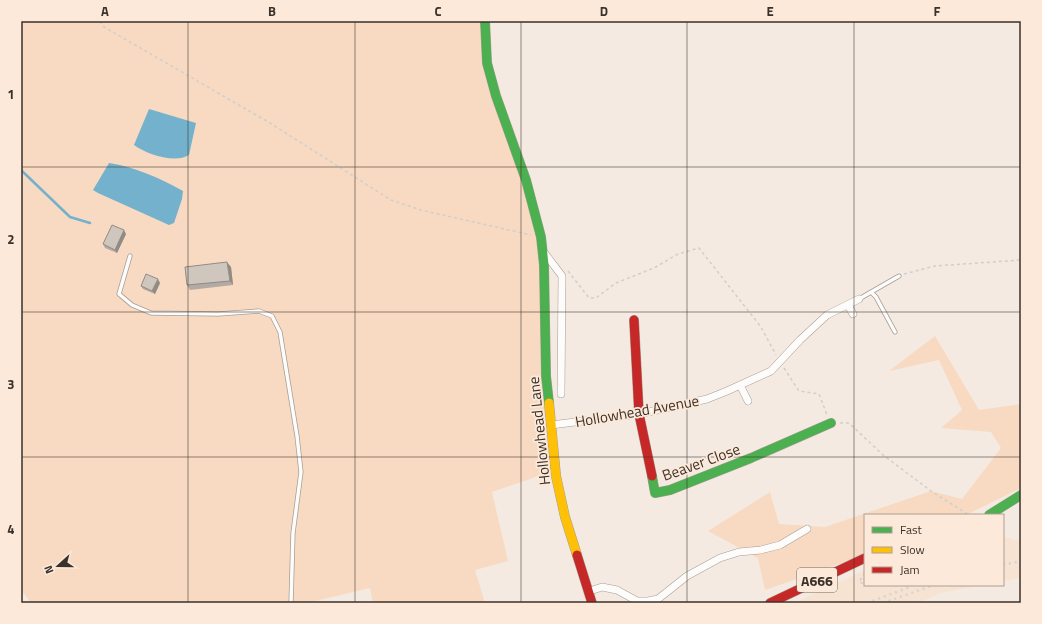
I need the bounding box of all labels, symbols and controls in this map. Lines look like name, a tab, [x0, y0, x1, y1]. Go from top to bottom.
text: A	[101, 1, 109, 21]
text: B	[268, 1, 276, 21]
text: C	[434, 1, 442, 21]
text: D	[600, 1, 608, 21]
text: E	[766, 1, 774, 21]
text: F	[934, 1, 941, 21]
text: 1	[7, 84, 15, 104]
text: 2	[7, 229, 15, 249]
text: 3	[7, 374, 15, 394]
street label: Hollowhead Lane	[522, 376, 556, 486]
street label: Hollowhead Avenue	[573, 389, 701, 433]
street label: Beaver Close	[659, 437, 743, 487]
legend	[864, 514, 1004, 586]
text: 4	[7, 519, 15, 539]
text: Fast	[900, 520, 923, 539]
text: Slow	[900, 540, 925, 559]
north arrow	[38, 546, 78, 586]
text: Jam	[900, 560, 920, 579]
text: N	[40, 563, 57, 576]
road number: A666	[797, 568, 837, 592]

